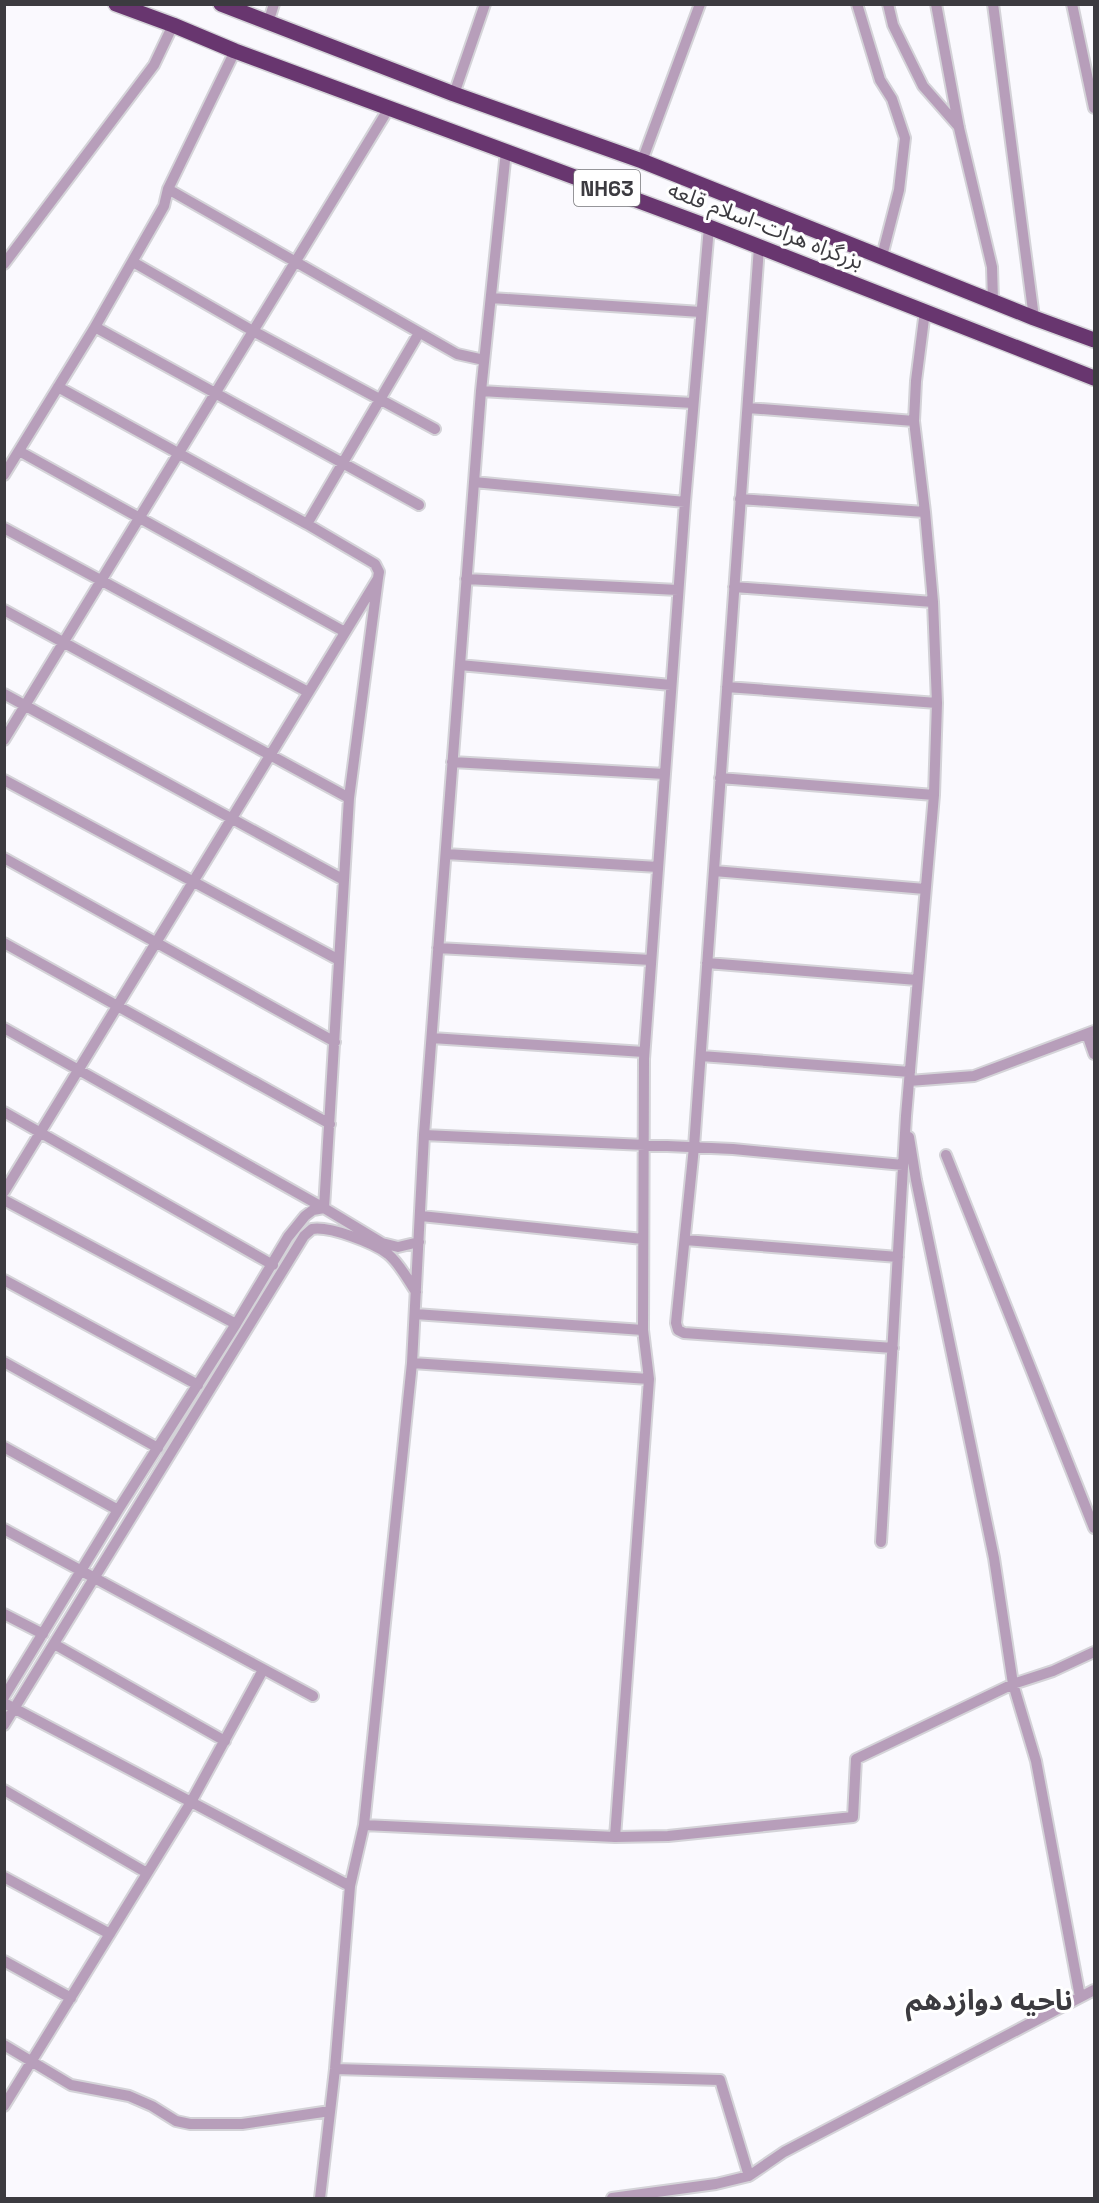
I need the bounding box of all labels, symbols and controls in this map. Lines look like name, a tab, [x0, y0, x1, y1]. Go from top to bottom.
road number: NH63	[574, 170, 640, 206]
street label: بزرگراه هرات-اسلام قلعه	[663, 175, 868, 278]
district label: ناحیه دوازدهم	[905, 1982, 1073, 2022]

